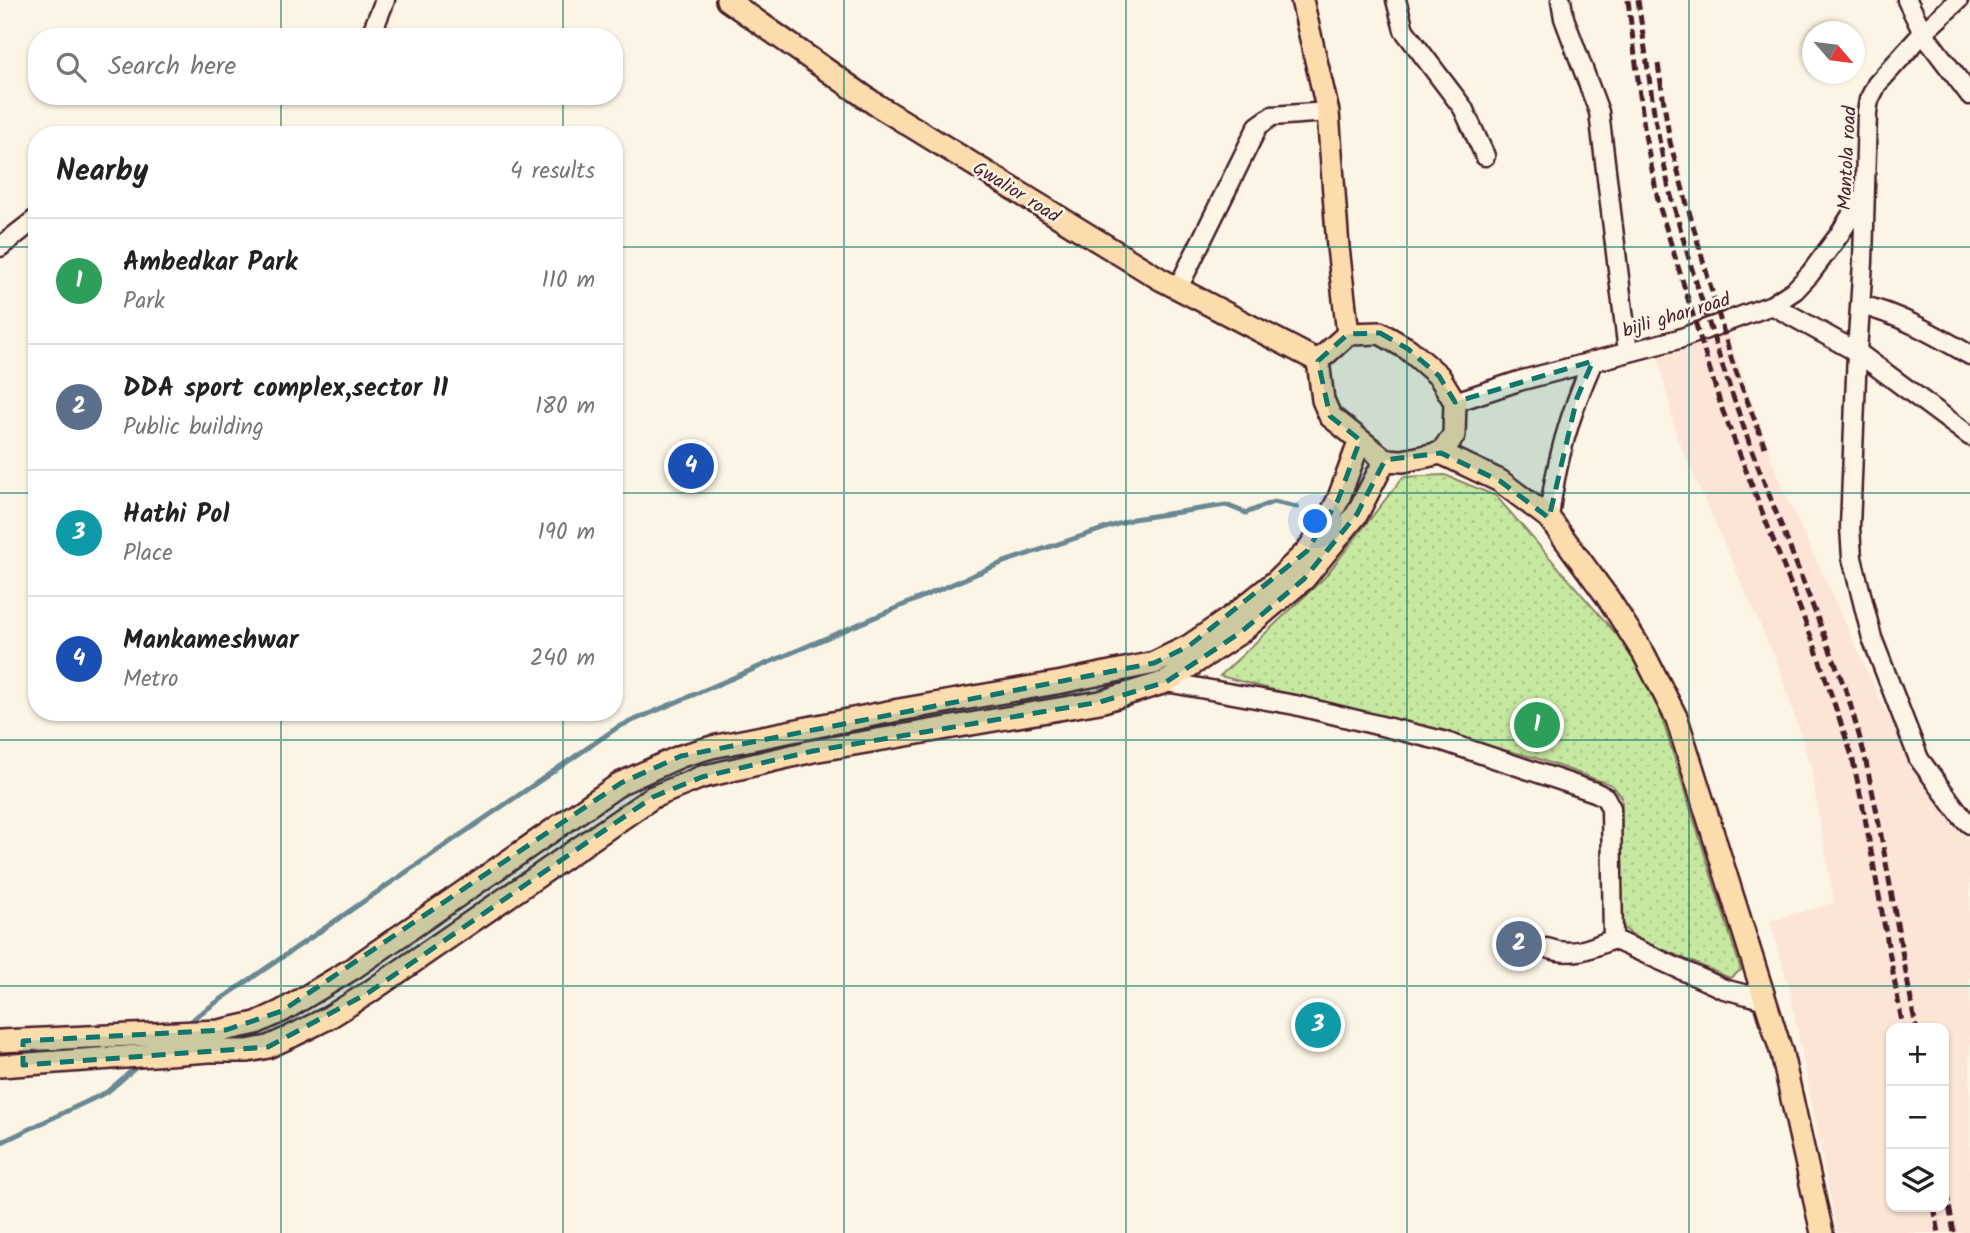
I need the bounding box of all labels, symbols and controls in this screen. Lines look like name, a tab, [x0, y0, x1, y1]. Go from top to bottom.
north arrow	[1802, 21, 1865, 84]
search box	[28, 28, 623, 105]
text: Search here	[108, 46, 236, 88]
icon: search	[52, 48, 90, 86]
street label: Mantola road	[1830, 105, 1866, 211]
text: Nearby	[56, 148, 148, 196]
text: 4 results	[510, 154, 595, 190]
street label: Gwalior road	[966, 154, 1066, 232]
text: Ambedkar Park	[123, 242, 297, 284]
text: 1	[76, 263, 82, 299]
text: 110 m	[542, 263, 595, 299]
text: Park	[123, 284, 165, 320]
street label: bijli ghar road	[1619, 285, 1735, 347]
text: DDA sport complex,sector 11	[123, 368, 448, 410]
text: 2	[72, 389, 86, 425]
text: 180 m	[535, 389, 595, 425]
text: Public building	[123, 410, 264, 446]
pin: 4	[668, 440, 714, 492]
text: Hathi Pol	[123, 494, 229, 536]
your location	[1298, 504, 1332, 538]
text: 3	[73, 515, 85, 551]
text: 190 m	[538, 515, 595, 551]
text: Place	[123, 536, 173, 572]
text: Mankameshwar	[123, 620, 298, 662]
text: 4	[73, 641, 85, 677]
text: 240 m	[530, 641, 595, 677]
text: Metro	[123, 662, 178, 698]
pin: 1	[1514, 699, 1560, 751]
pin: 2	[1496, 918, 1542, 970]
pin: 3	[1295, 999, 1341, 1051]
map controls	[1886, 1023, 1949, 1212]
button: +	[1886, 1023, 1949, 1086]
button: −	[1886, 1086, 1949, 1149]
button: layers	[1886, 1149, 1949, 1212]

